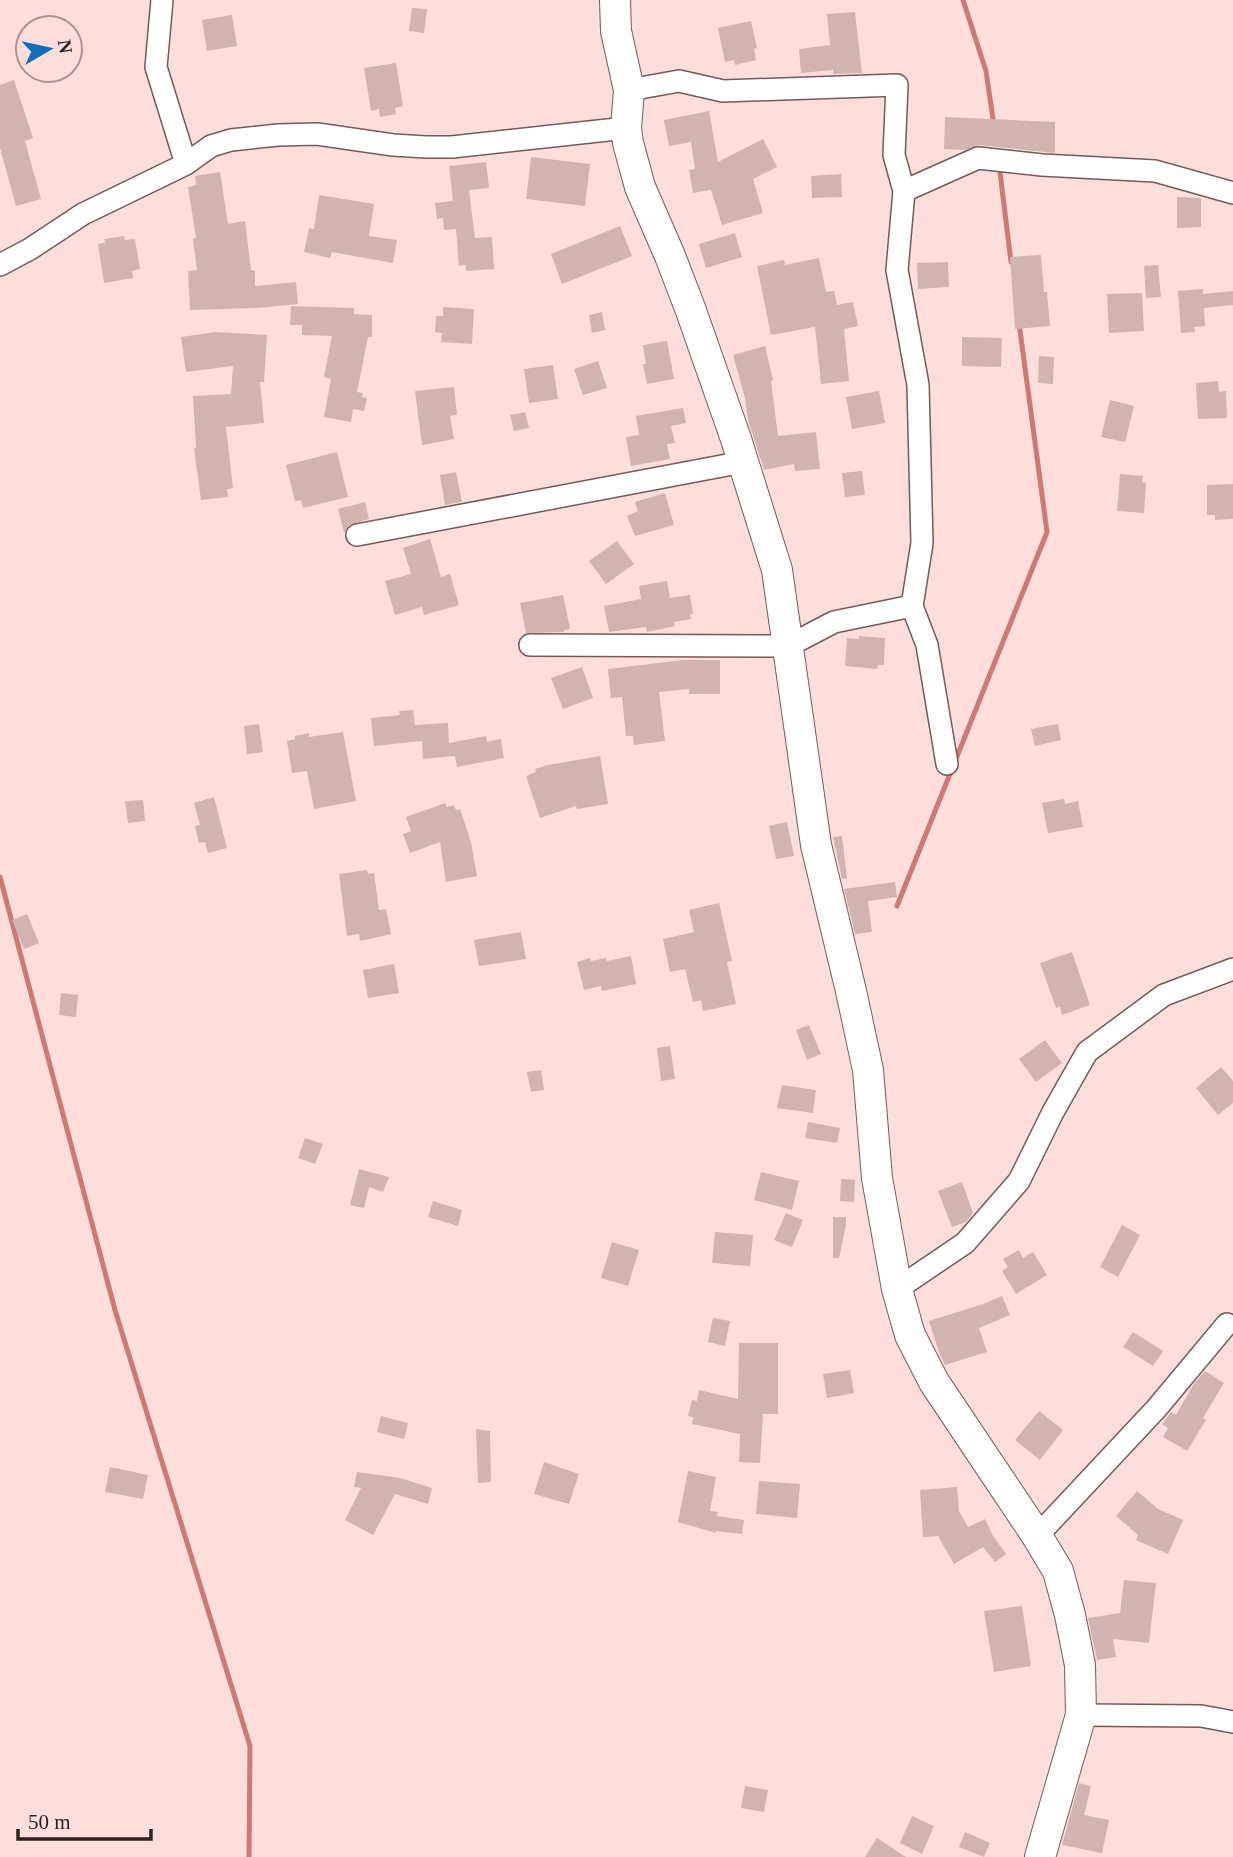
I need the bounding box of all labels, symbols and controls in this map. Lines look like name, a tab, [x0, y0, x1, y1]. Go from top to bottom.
north arrow	[14, 14, 84, 84]
text: N	[54, 38, 77, 55]
scale bar	[18, 1798, 150, 1842]
text: 50 m	[28, 1810, 71, 1834]

